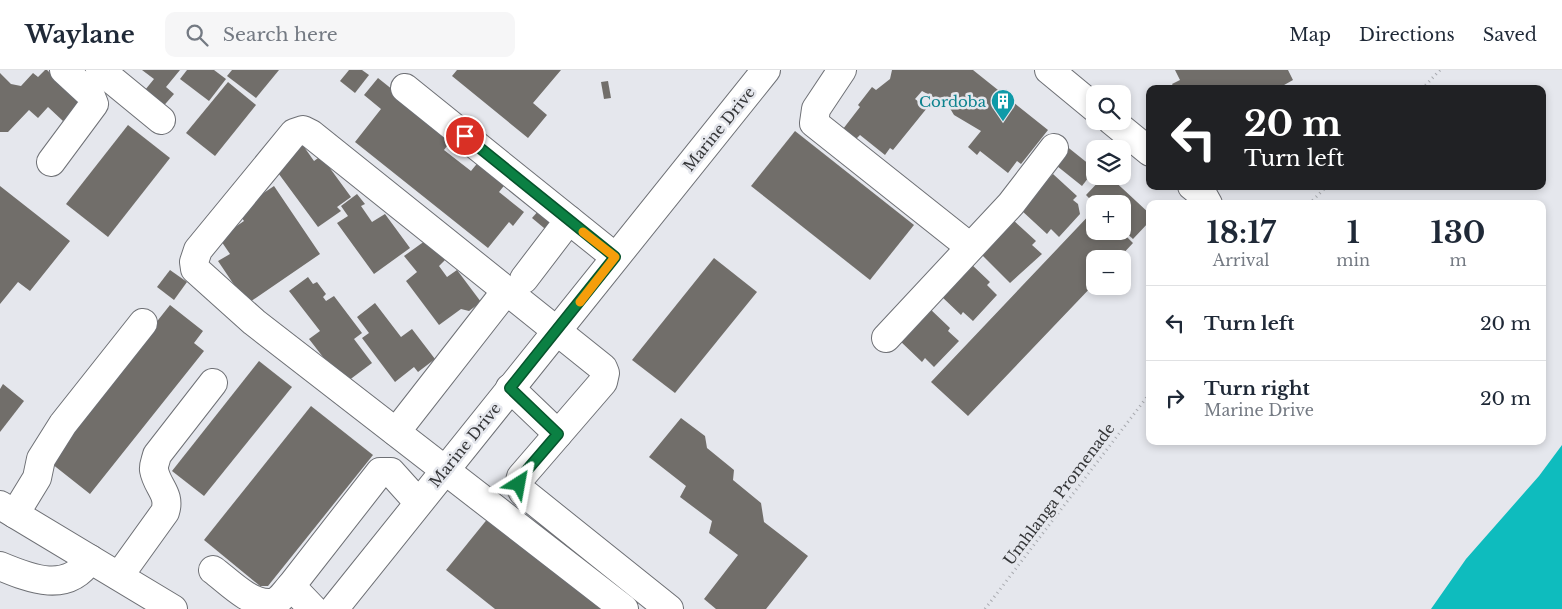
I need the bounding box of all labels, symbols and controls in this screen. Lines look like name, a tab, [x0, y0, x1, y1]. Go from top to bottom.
search box	[165, 12, 515, 57]
text: Waylane	[25, 20, 135, 49]
icon: search	[183, 21, 211, 49]
text: Search here	[223, 23, 338, 46]
text: Map	[1289, 24, 1331, 46]
text: Directions	[1359, 24, 1455, 46]
text: Saved	[1483, 24, 1537, 46]
street label: Marine Drive	[679, 83, 759, 175]
map controls	[1086, 85, 1131, 295]
button: search	[1086, 85, 1131, 130]
building icon: Cordoba	[990, 88, 1016, 122]
place label: Cordoba	[919, 92, 987, 111]
text: 20 m	[1244, 102, 1341, 145]
icon: left	[1161, 105, 1226, 170]
pin	[444, 115, 486, 157]
icon: arrive	[451, 122, 479, 150]
button: layers	[1086, 140, 1131, 185]
text: Turn left	[1244, 145, 1344, 172]
button: +	[1086, 195, 1131, 240]
text: 18:17	[1207, 214, 1276, 251]
text: 1	[1347, 214, 1360, 251]
text: 130	[1431, 214, 1485, 251]
button: −	[1086, 250, 1131, 295]
text: Arrival	[1213, 250, 1270, 270]
text: min	[1336, 250, 1370, 270]
text: m	[1449, 250, 1467, 270]
icon: left	[1161, 309, 1189, 337]
text: Turn left	[1204, 312, 1295, 335]
text: 20 m	[1480, 312, 1531, 335]
text: Turn right	[1204, 377, 1310, 400]
icon: right	[1161, 384, 1189, 412]
text: 20 m	[1480, 387, 1531, 410]
street label: Marine Drive	[425, 399, 505, 491]
text: Marine Drive	[1204, 400, 1314, 420]
street label: Umhlanga Promenade	[999, 419, 1119, 569]
position arrow	[492, 457, 544, 509]

